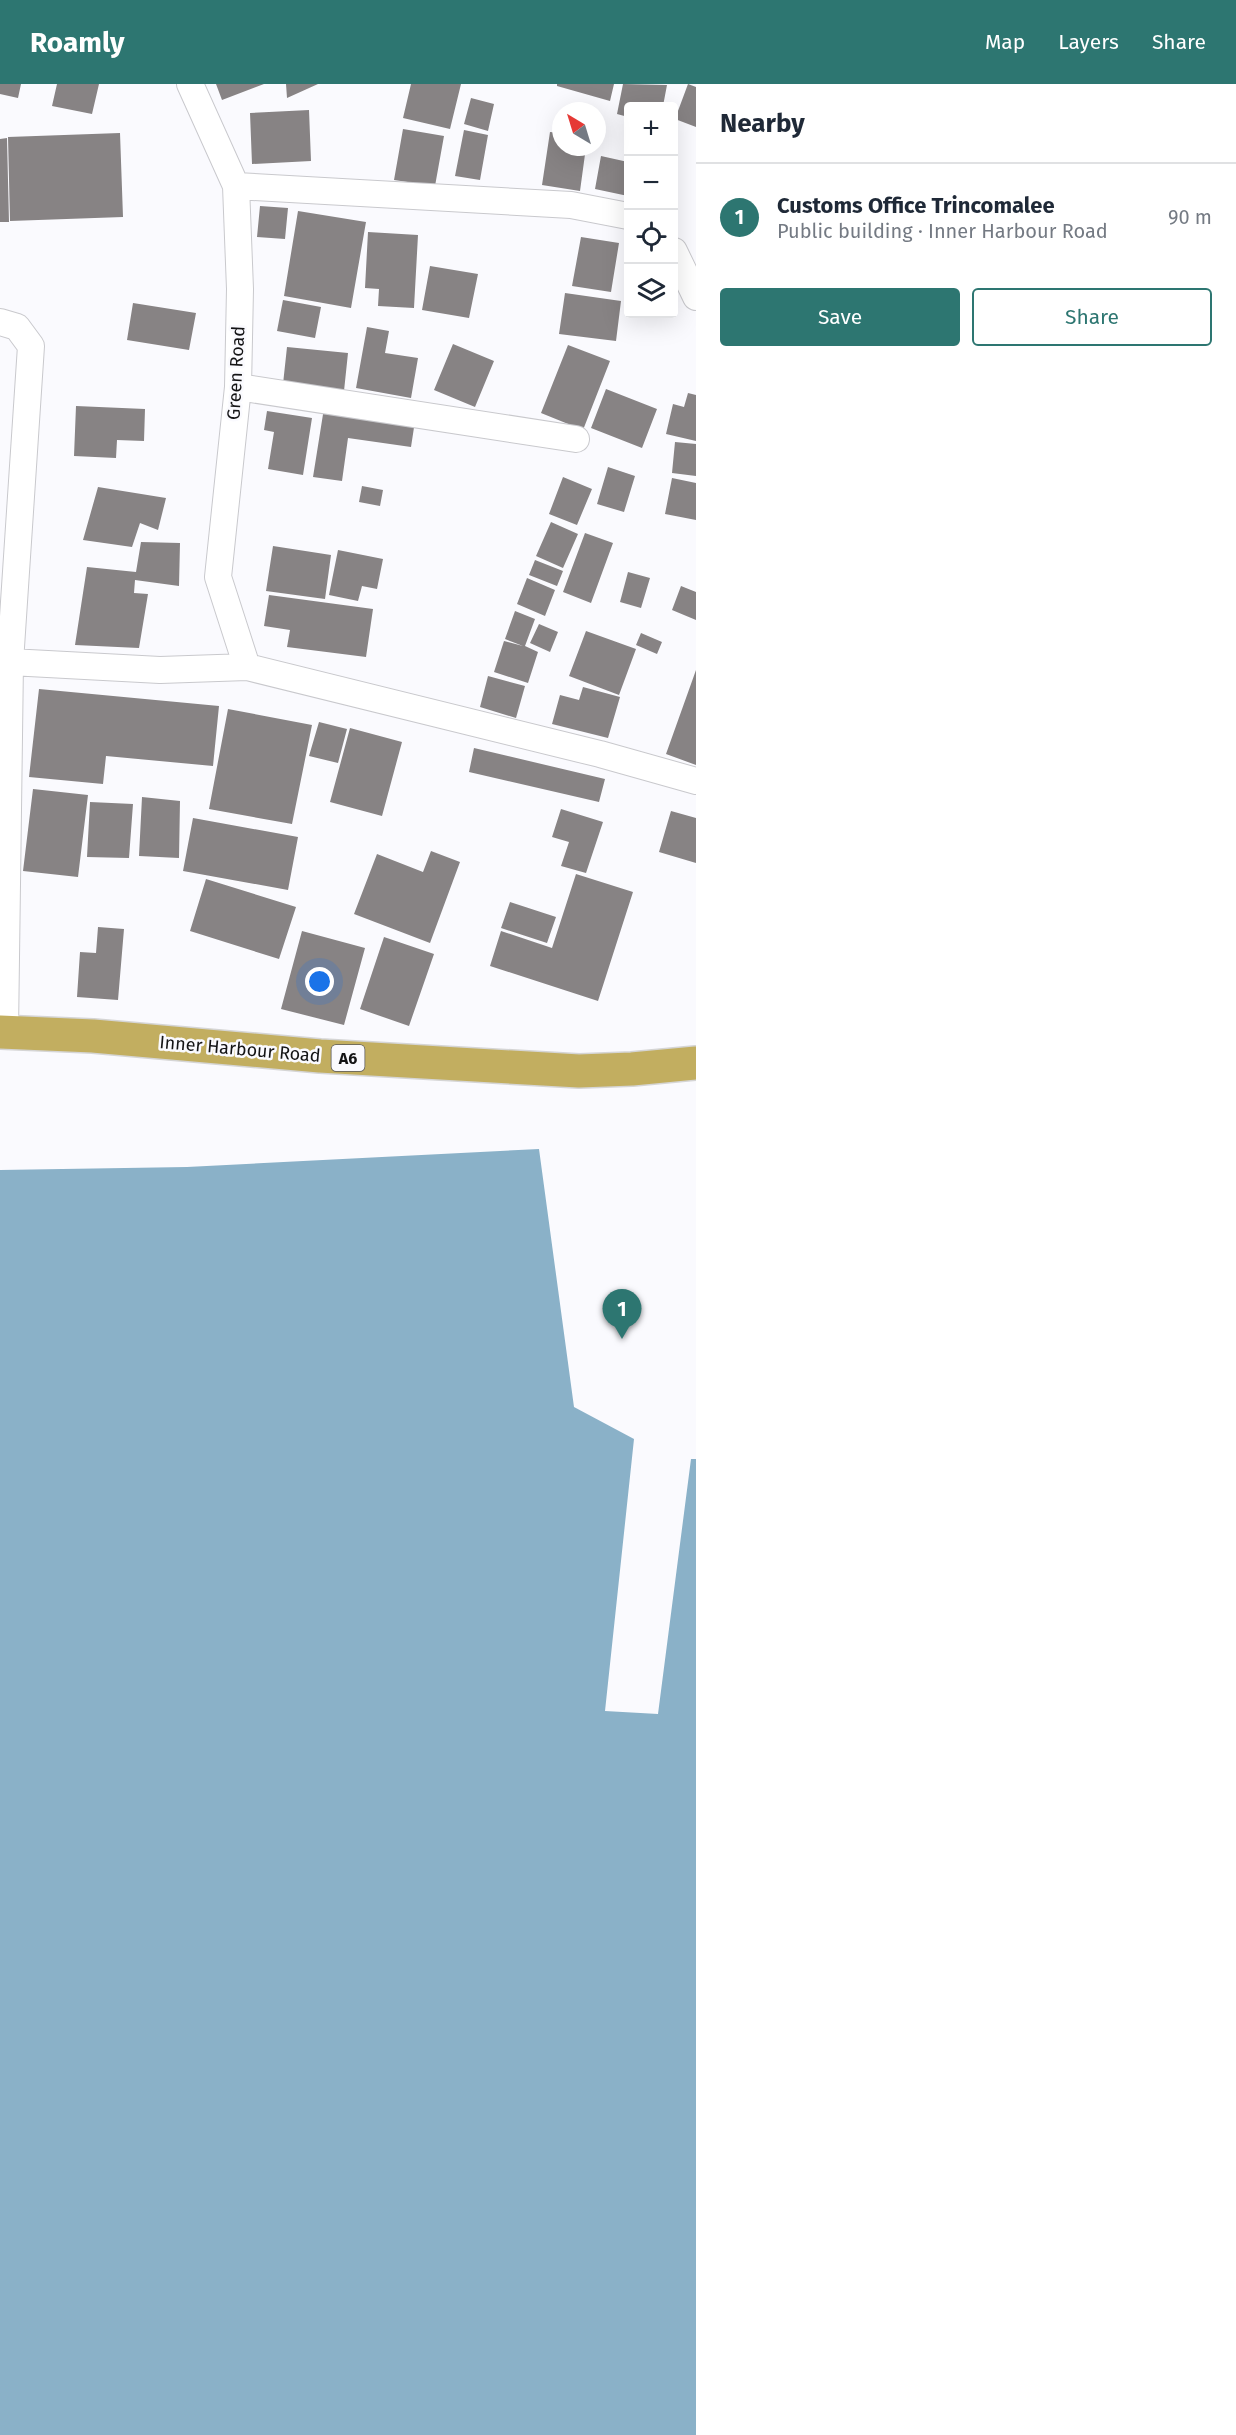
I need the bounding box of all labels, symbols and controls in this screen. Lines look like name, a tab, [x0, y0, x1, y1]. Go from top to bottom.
text: Roamly	[30, 26, 124, 59]
text: Map	[985, 29, 1025, 55]
text: Layers	[1058, 29, 1119, 55]
text: Share	[1152, 29, 1206, 55]
north arrow	[552, 102, 606, 156]
map controls	[624, 102, 678, 318]
button: +	[624, 102, 678, 156]
text: Nearby	[720, 108, 805, 139]
button: −	[624, 156, 678, 210]
text: Customs Office Trincomalee	[777, 192, 1055, 219]
text: 1	[735, 205, 744, 229]
text: 90 m	[1168, 205, 1212, 229]
button: locate	[624, 210, 678, 264]
text: Public building · Inner Harbour Road	[777, 219, 1108, 243]
button: layers	[624, 264, 678, 318]
button: Save	[720, 288, 960, 346]
button: Share	[972, 288, 1212, 346]
street label: Green Road	[223, 325, 249, 421]
your location	[305, 967, 334, 996]
street label: Inner Harbour Road	[158, 1031, 322, 1067]
road number: A6	[332, 1045, 364, 1071]
pin: 1	[602, 1290, 642, 1339]

